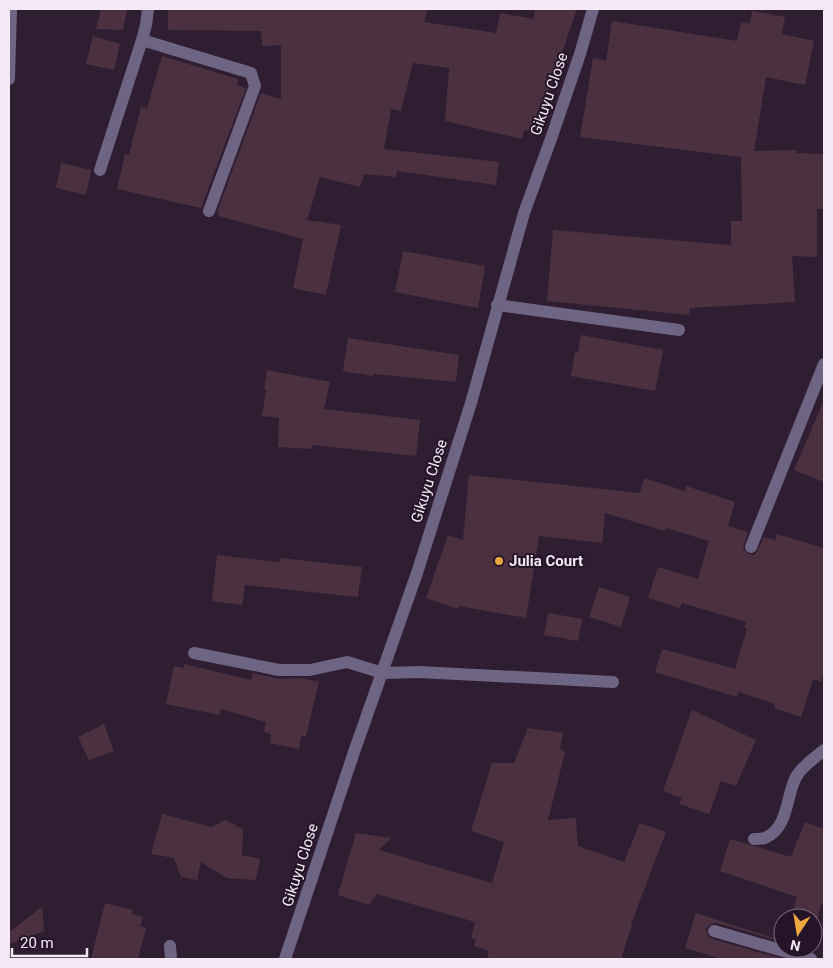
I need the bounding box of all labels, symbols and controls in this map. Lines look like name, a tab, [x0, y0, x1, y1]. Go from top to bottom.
street label: Gikuyu Close	[526, 50, 572, 138]
street label: Gikuyu Close	[407, 437, 451, 525]
place label: Julia Court	[509, 552, 583, 570]
marker: Julia Court	[493, 555, 505, 567]
street label: Gikuyu Close	[278, 821, 322, 909]
north arrow	[773, 908, 823, 958]
scale bar	[12, 926, 88, 958]
text: 20 m	[20, 934, 54, 952]
text: N	[789, 937, 802, 955]

